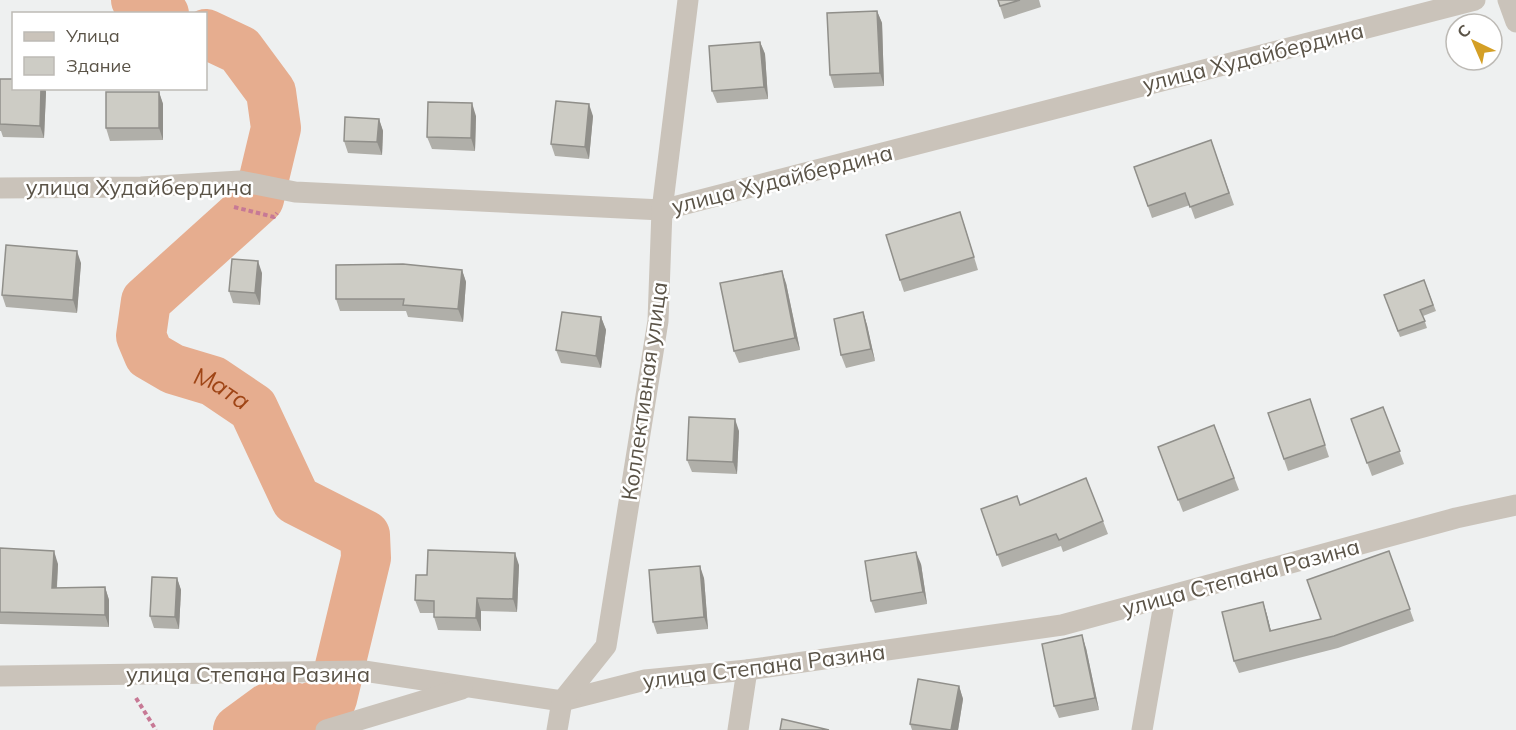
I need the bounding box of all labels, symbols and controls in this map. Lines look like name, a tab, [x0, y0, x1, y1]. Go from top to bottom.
legend	[12, 12, 207, 90]
north arrow	[1444, 12, 1504, 72]
street label: улица Худайбердина	[1140, 16, 1366, 98]
text: С	[1453, 20, 1474, 42]
text: Улица	[65, 24, 120, 47]
text: Здание	[66, 54, 131, 77]
street label: улица Худайбердина	[669, 138, 895, 220]
street label: улица Худайбердина	[26, 173, 252, 201]
street label: Коллективная улица	[615, 280, 673, 502]
water label: Мата	[191, 360, 256, 416]
street label: улица Степана Разина	[1119, 532, 1363, 622]
street label: улица Степана Разина	[641, 637, 887, 695]
street label: улица Степана Разина	[126, 660, 370, 688]

